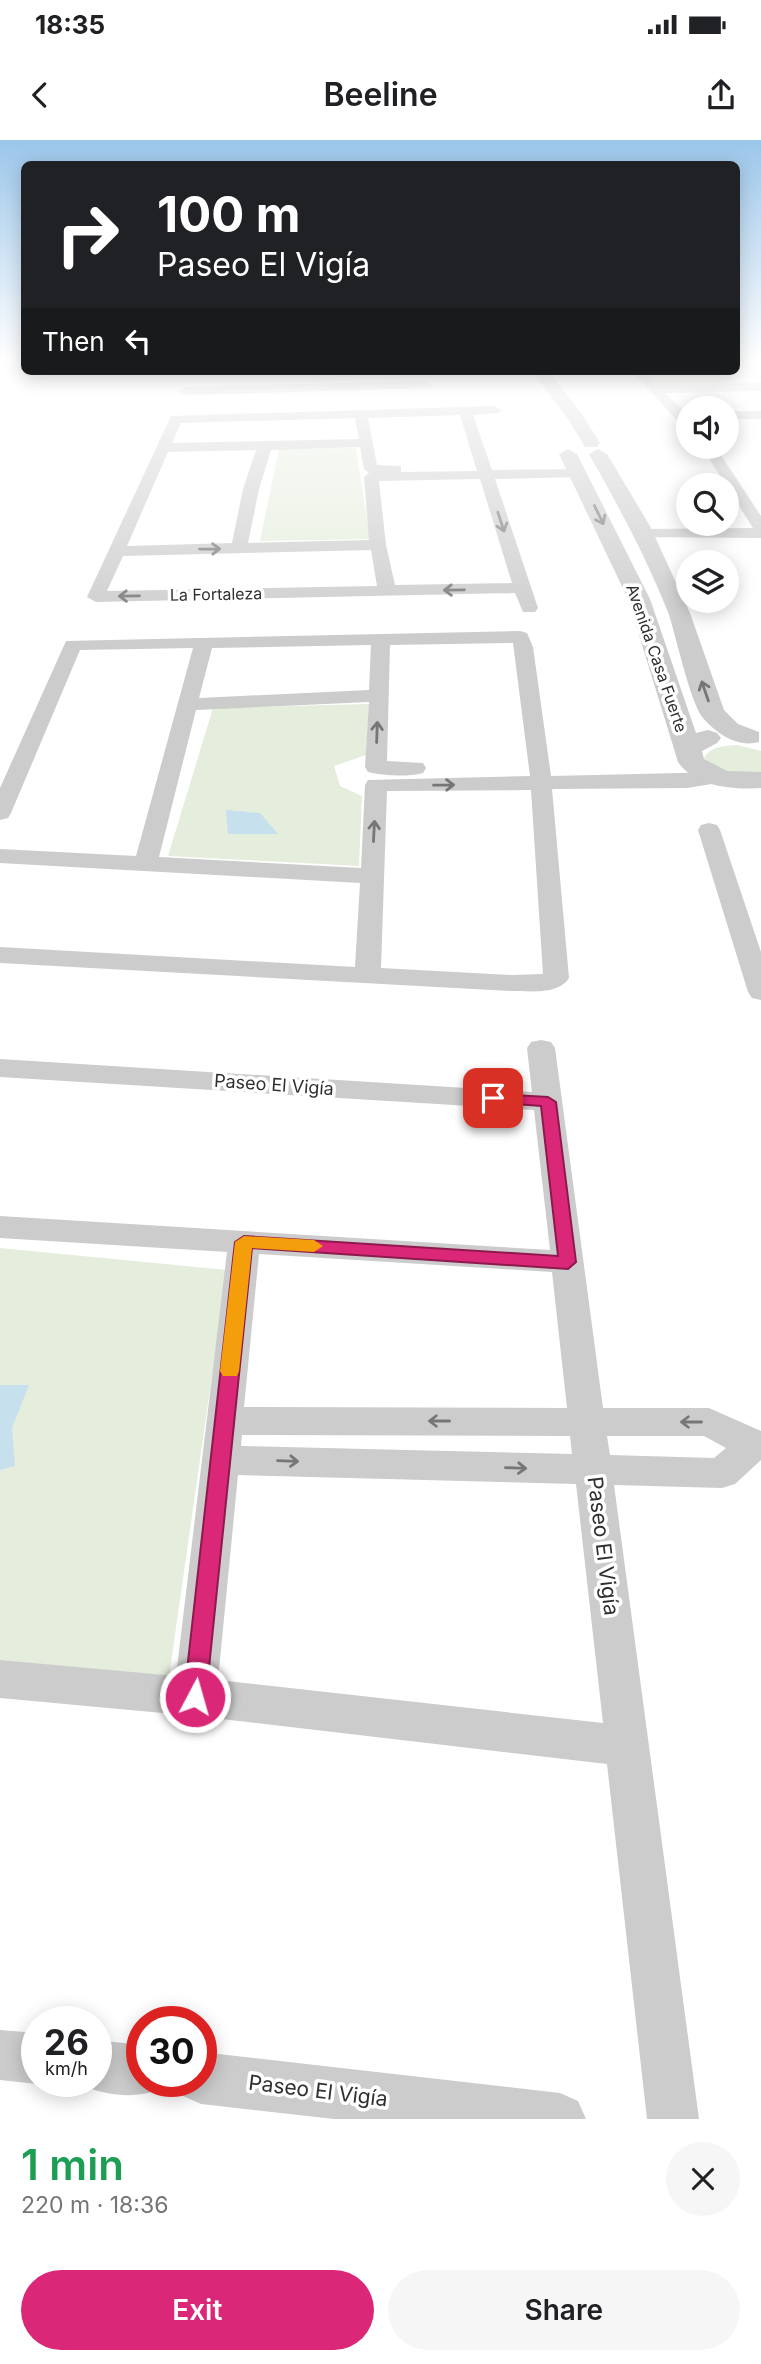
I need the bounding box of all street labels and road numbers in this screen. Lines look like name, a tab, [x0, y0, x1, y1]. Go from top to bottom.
street label: Avenida Casa Fuerte	[622, 581, 692, 735]
street label: La Fortaleza	[170, 583, 262, 605]
street label: Paseo El Vigía	[213, 1070, 335, 1099]
street label: Paseo El Vigía	[583, 1475, 624, 1617]
street label: Paseo El Vigía	[247, 2070, 389, 2111]

